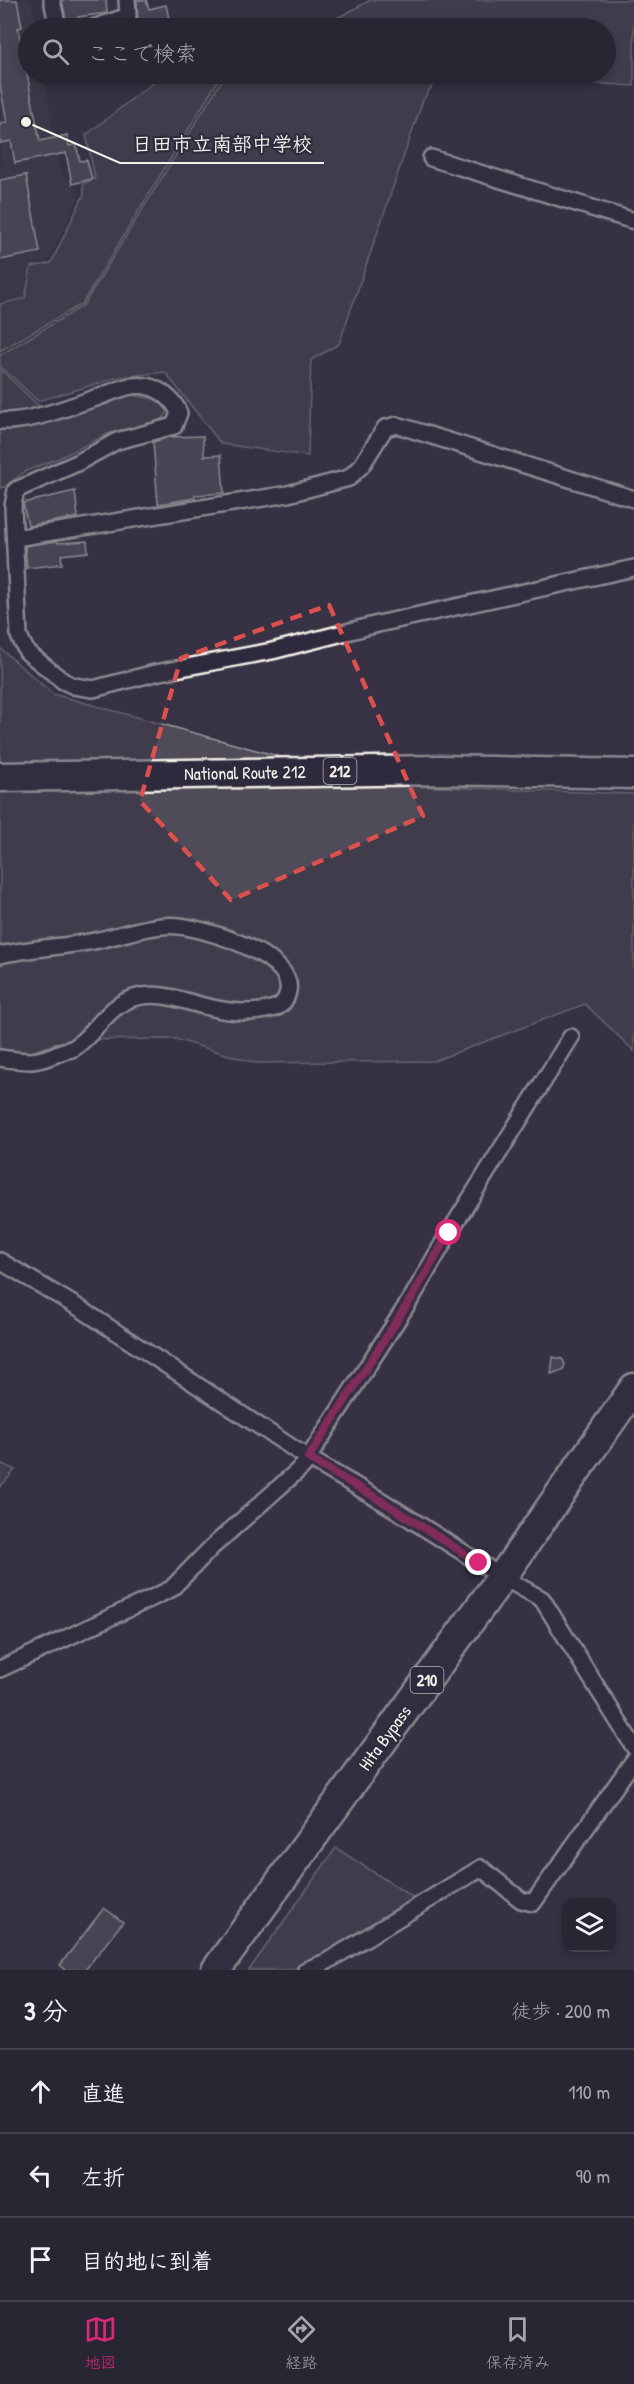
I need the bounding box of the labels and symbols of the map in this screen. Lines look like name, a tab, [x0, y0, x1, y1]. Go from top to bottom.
callout: 日田市立南部中学校	[120, 125, 324, 163]
text: 日田市立南部中学校	[132, 130, 312, 157]
road number: 212	[324, 758, 356, 784]
street label: National Route 212	[184, 759, 307, 786]
route start	[435, 1219, 461, 1245]
route end	[465, 1549, 491, 1575]
road number: 210	[410, 1667, 444, 1693]
street label: Hita Bypass	[352, 1700, 417, 1775]

